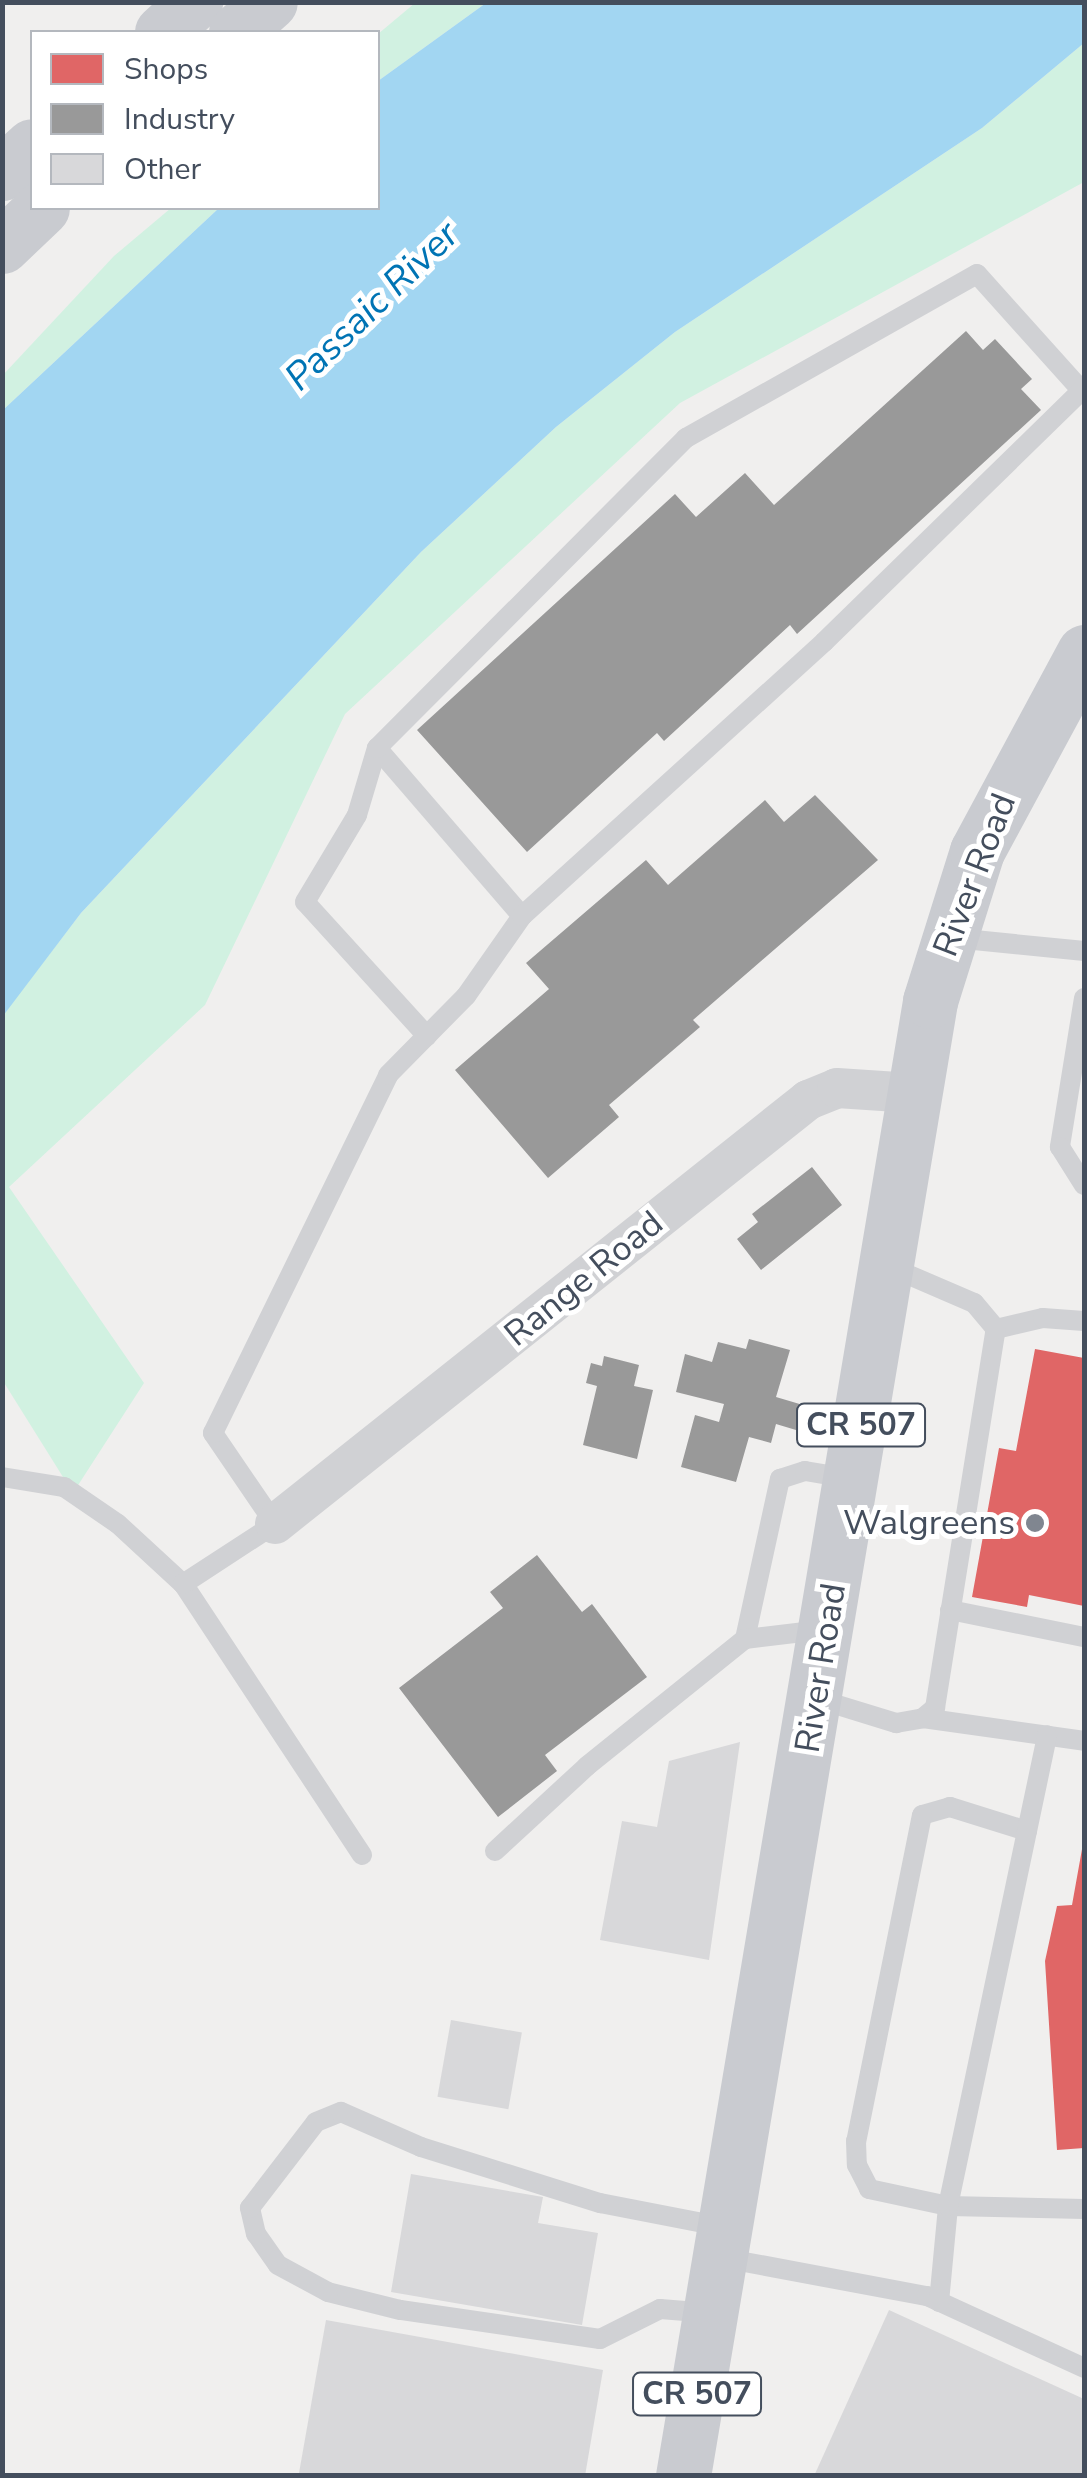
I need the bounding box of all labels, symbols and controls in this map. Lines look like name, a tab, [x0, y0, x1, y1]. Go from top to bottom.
legend	[30, 30, 380, 210]
text: Shops	[124, 49, 208, 90]
text: Industry	[124, 99, 235, 140]
text: Other	[124, 149, 201, 190]
water label: Passaic River	[276, 212, 468, 400]
street label: River Road	[925, 788, 1025, 962]
street label: Range Road	[496, 1202, 672, 1356]
road number: CR 507	[796, 1398, 926, 1452]
place label: Walgreens	[843, 1502, 1015, 1544]
marker: Walgreens	[1024, 1512, 1046, 1534]
street label: River Road	[787, 1580, 855, 1756]
road number: CR 507	[632, 2367, 762, 2421]

